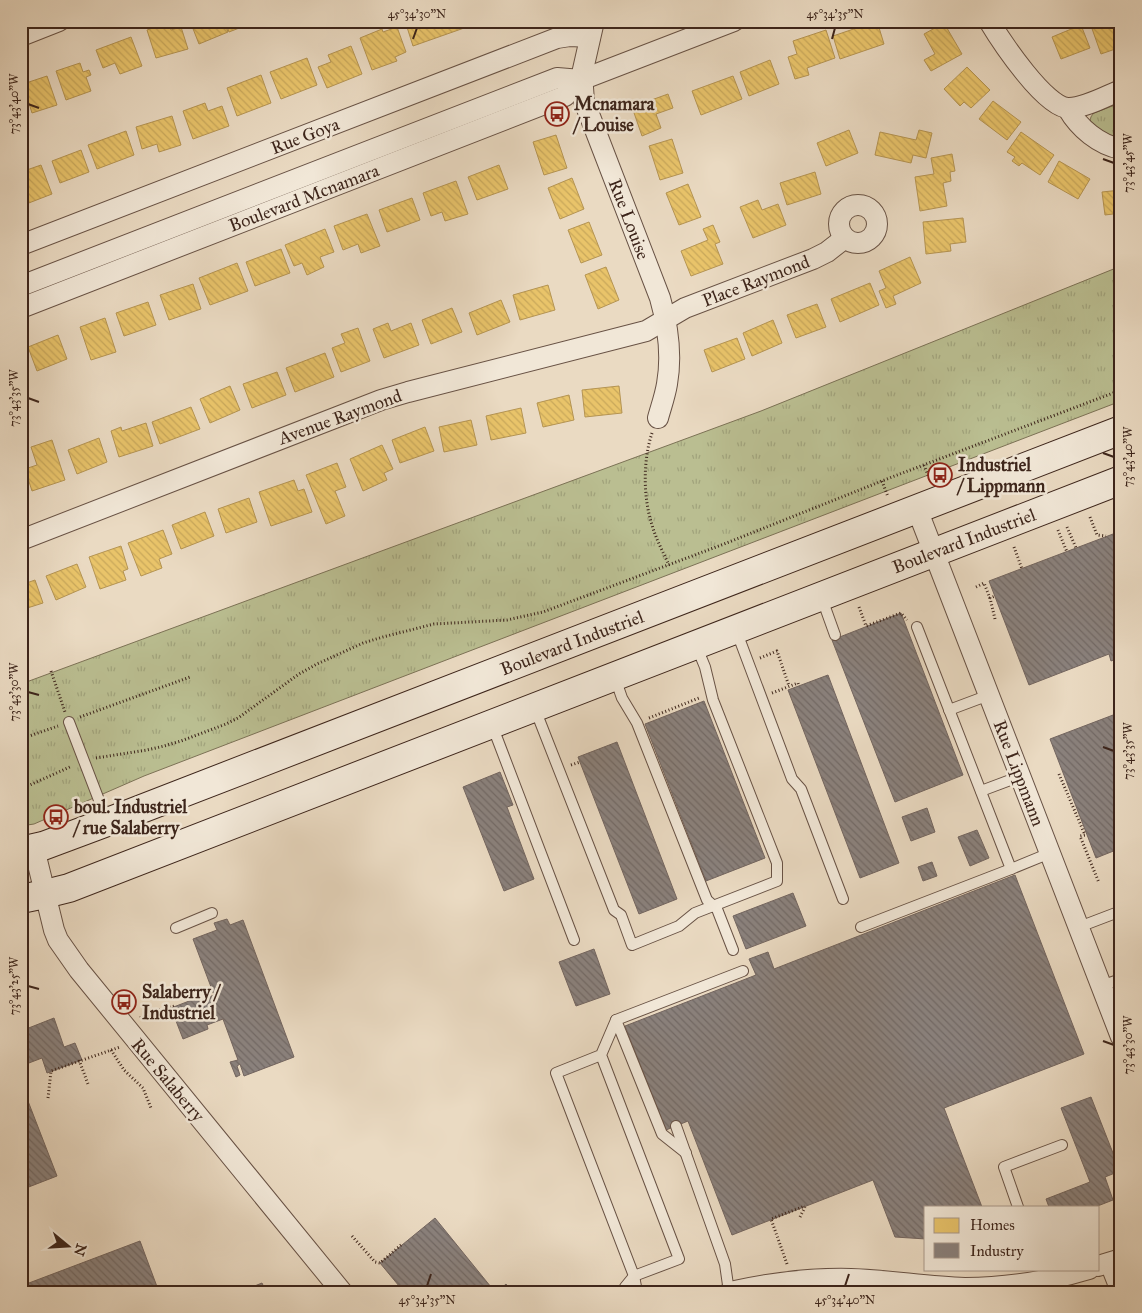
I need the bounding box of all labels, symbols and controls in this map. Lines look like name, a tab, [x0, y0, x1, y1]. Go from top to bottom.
text: 45°34'30"N	[388, 7, 446, 21]
text: 45°34'35"N	[806, 7, 864, 21]
text: 73°43'40"W	[7, 73, 21, 134]
place label: Mcnamara / Louise	[572, 93, 655, 136]
bus stop icon: Mcnamara / Louise	[544, 101, 570, 127]
street label: Rue Goya	[268, 113, 343, 159]
text: 73°43'45"W	[1121, 133, 1135, 193]
street label: Boulevard Mcnamara	[226, 159, 383, 237]
street label: Rue Louise	[604, 176, 654, 262]
street label: Place Raymond	[699, 250, 813, 312]
text: 73°43'35"W	[7, 369, 21, 427]
street label: Avenue Raymond	[274, 385, 405, 450]
text: 73°43'40"W	[1121, 426, 1135, 487]
place label: Industriel / Lippmann	[956, 454, 1045, 498]
bus stop icon: Industriel / Lippmann	[927, 462, 953, 488]
street label: Boulevard Industriel	[889, 504, 1039, 578]
street label: Boulevard Industriel	[497, 606, 647, 680]
text: 73°43'30"W	[7, 662, 21, 721]
street label: Rue Lippmann	[989, 717, 1049, 829]
text: 73°43'35"W	[1121, 722, 1135, 780]
place label: boul. Industriel / rue Salaberry	[72, 796, 188, 840]
bus stop icon: boul. Industriel / rue Salaberry	[43, 804, 69, 830]
text: 73°43'25"W	[7, 956, 21, 1015]
place label: Salaberry / Industriel	[142, 981, 221, 1024]
bus stop icon: Salaberry / Industriel	[111, 989, 137, 1015]
text: 73°43'30"W	[1121, 1015, 1135, 1074]
street label: Rue Salaberry	[127, 1034, 210, 1127]
legend	[924, 1206, 1100, 1270]
text: Homes	[970, 1216, 1015, 1234]
north arrow	[42, 1220, 92, 1270]
text: N	[70, 1242, 90, 1258]
text: Industry	[970, 1242, 1024, 1260]
text: 45°34'35"N	[398, 1293, 456, 1307]
text: 45°34'40"N	[815, 1293, 875, 1307]

